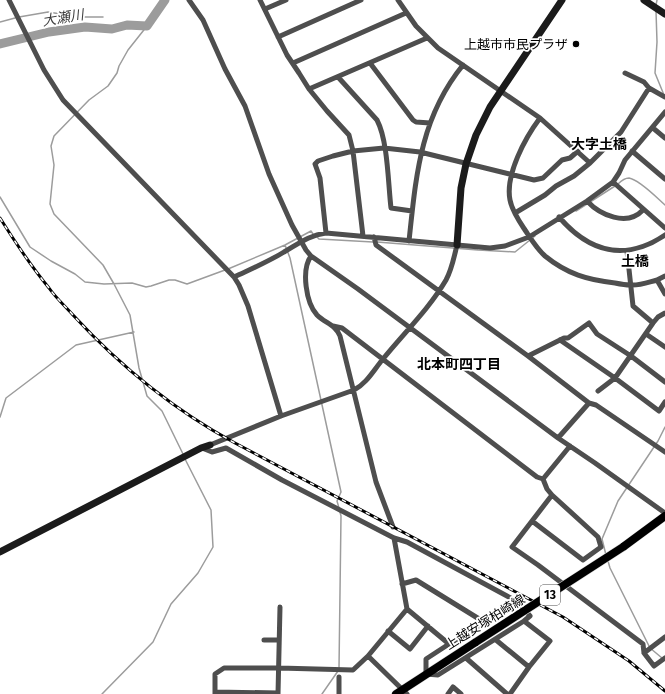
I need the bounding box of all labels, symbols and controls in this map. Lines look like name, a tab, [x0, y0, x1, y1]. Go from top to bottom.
water label: 大瀬川	[41, 6, 87, 30]
place label: 上越市市民プラザ	[464, 37, 568, 52]
marker: 上越市市民プラザ	[571, 39, 581, 49]
district label: 大字土橋	[571, 136, 627, 153]
district label: 土橋	[621, 253, 649, 270]
district label: 北本町四丁目	[417, 356, 501, 373]
road number: 13	[540, 585, 560, 605]
street label: 上越安塚柏崎線	[442, 592, 528, 652]

